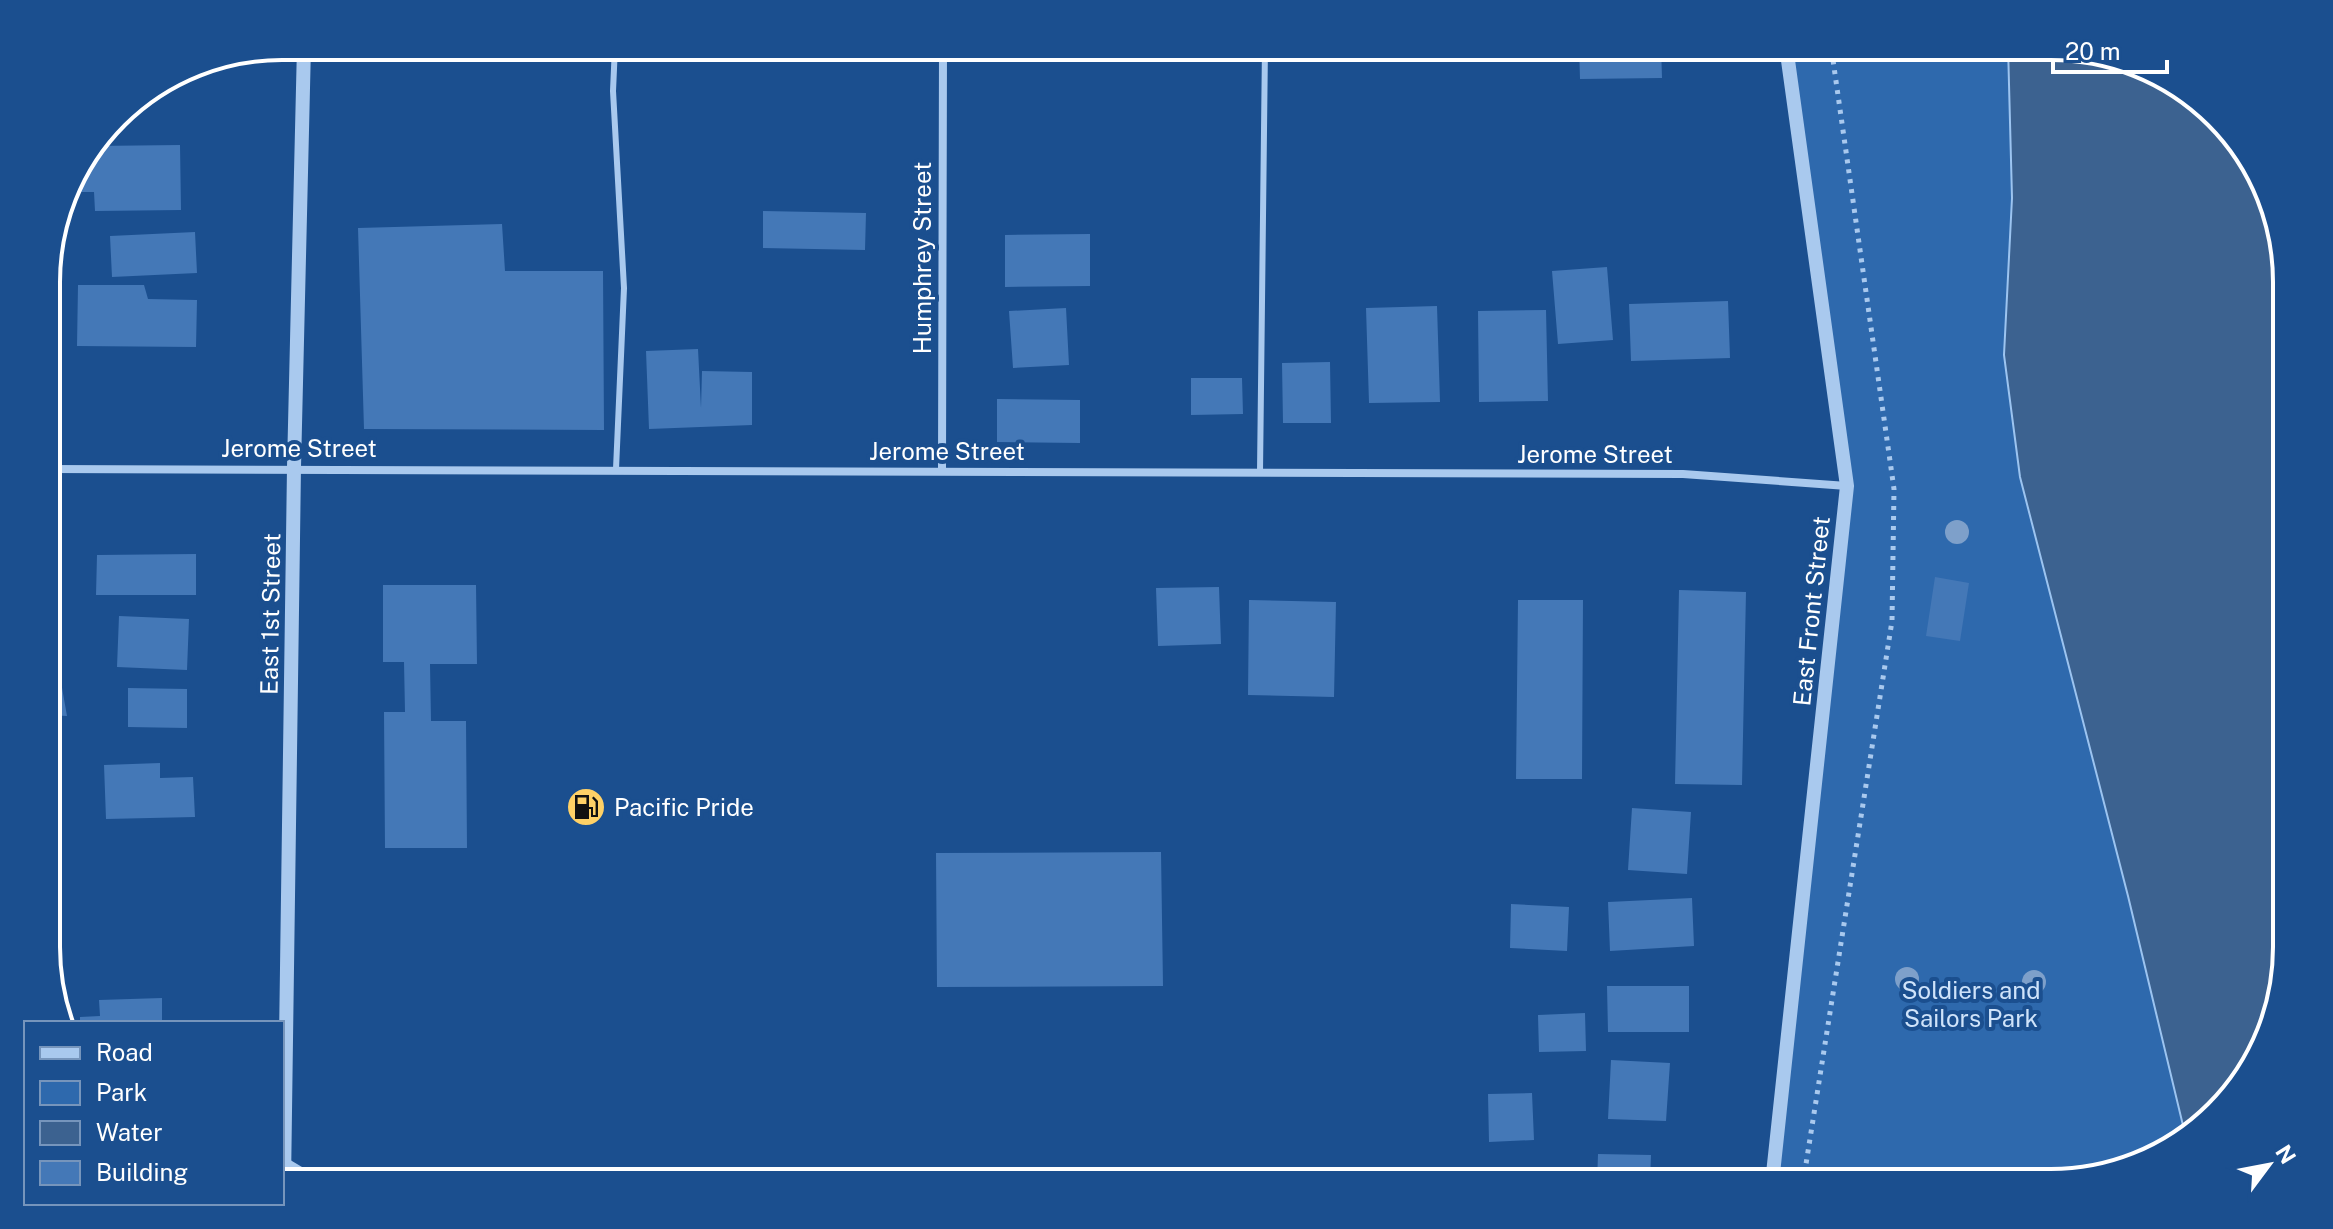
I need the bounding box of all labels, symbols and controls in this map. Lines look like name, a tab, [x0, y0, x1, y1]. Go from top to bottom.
scale bar	[2053, 24, 2167, 74]
text: 20 m	[2065, 37, 2121, 65]
street label: Humphrey Street	[908, 162, 936, 354]
street label: Jerome Street	[221, 434, 377, 462]
street label: Jerome Street	[869, 437, 1025, 465]
street label: Jerome Street	[1517, 440, 1673, 468]
street label: East Front Street	[1787, 515, 1835, 707]
street label: East 1st Street	[255, 533, 285, 695]
fuel station icon: Pacific Pride	[565, 786, 607, 828]
place label: Pacific Pride	[614, 793, 754, 821]
park label: Soldiers and Sailors Park	[1902, 976, 2040, 1032]
legend	[24, 1021, 284, 1205]
text: Road	[96, 1038, 153, 1066]
text: Park	[96, 1078, 147, 1106]
text: Water	[96, 1118, 163, 1146]
north arrow	[2229, 1125, 2309, 1205]
text: N	[2270, 1140, 2302, 1169]
text: Building	[96, 1158, 188, 1186]

